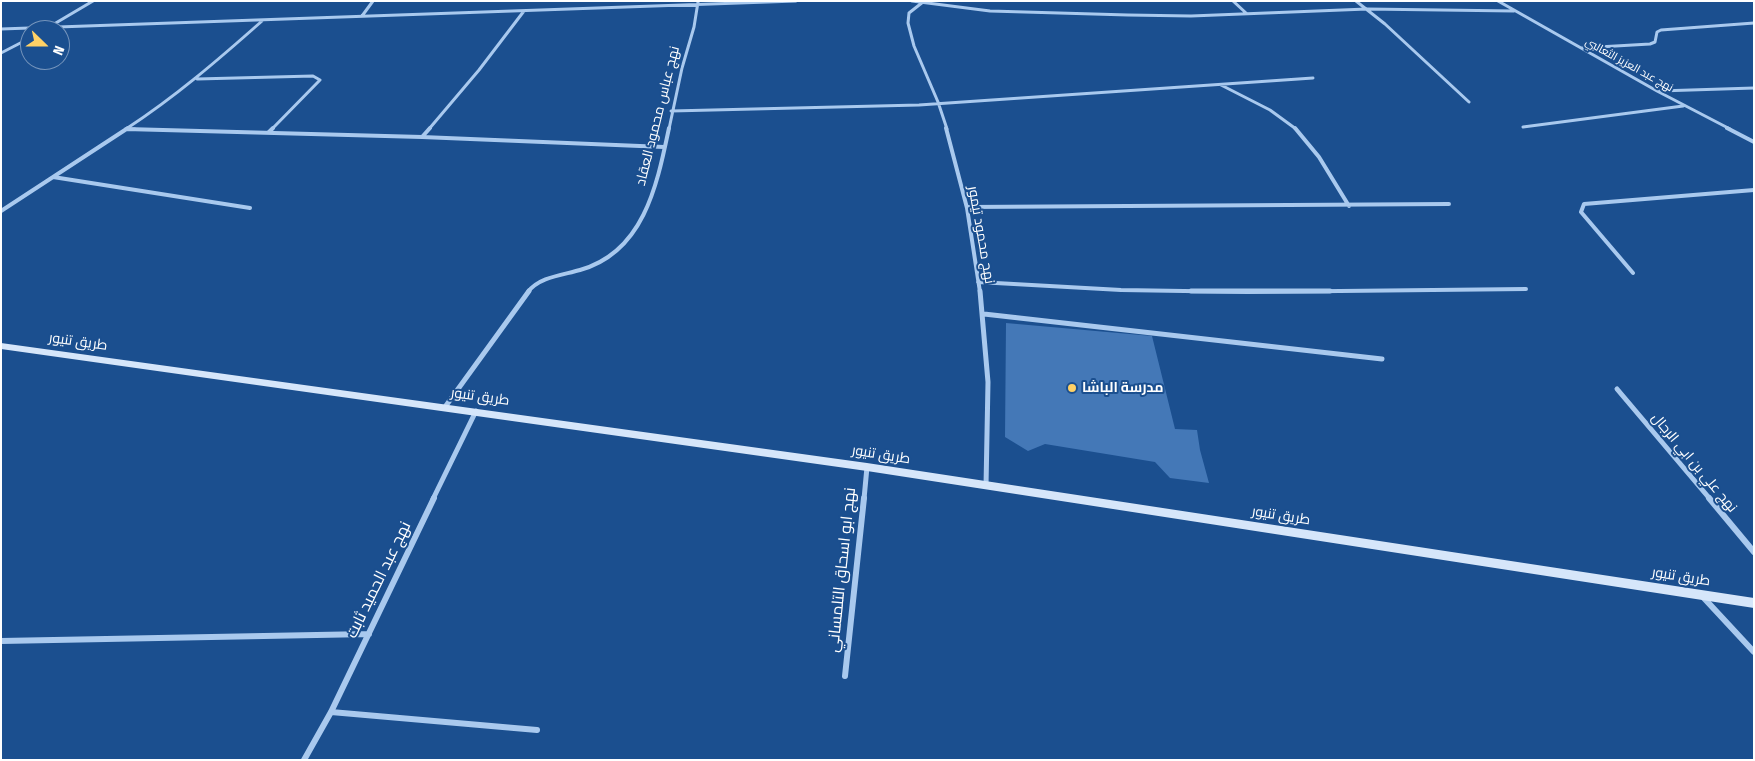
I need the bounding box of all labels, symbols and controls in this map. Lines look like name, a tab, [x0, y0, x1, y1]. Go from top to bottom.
north arrow	[20, 20, 70, 70]
street label: نهج عبد العزيز الثعالبي	[1583, 35, 1675, 95]
text: N	[49, 43, 68, 57]
street label: نهج عباس محمود العقاد	[633, 44, 683, 188]
street label: نهج محمود تيمور	[964, 185, 998, 285]
street label: طريق تنيور	[48, 330, 108, 354]
place label: مدرسة الباشا	[1082, 380, 1164, 396]
marker: مدرسة الباشا	[1066, 382, 1078, 394]
street label: طريق تنيور	[450, 385, 510, 409]
street label: نهج علي بن ابي الرجال	[1648, 410, 1740, 516]
street label: طريق تنيور	[851, 442, 911, 468]
street label: نهج ابو اسحاق التلمساني	[824, 487, 860, 653]
street label: طريق تنيور	[1251, 503, 1311, 529]
street label: نهج عبد الحميد ثابت	[342, 518, 416, 642]
street label: طريق تنيور	[1651, 564, 1711, 590]

